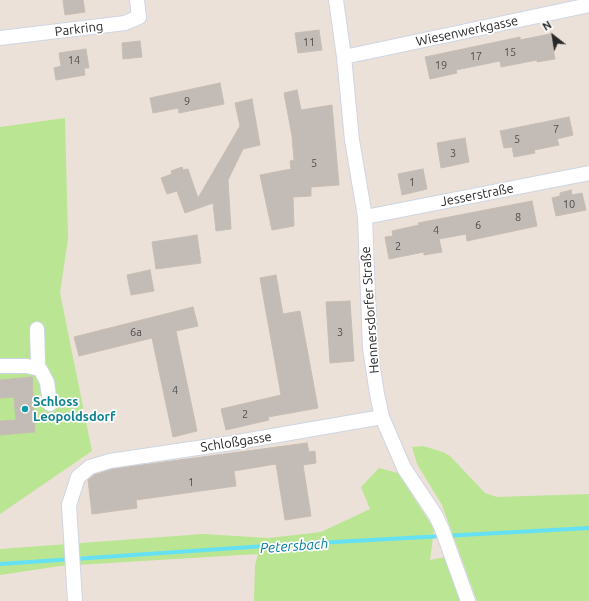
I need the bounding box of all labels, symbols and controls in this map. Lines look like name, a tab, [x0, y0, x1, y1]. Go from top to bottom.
street label: Wiesenwerkgasse	[415, 13, 519, 49]
north arrow	[533, 16, 573, 56]
street label: Parkring	[54, 18, 104, 40]
text: N	[540, 18, 553, 33]
house number: 11	[303, 35, 315, 49]
house number: 15	[504, 45, 516, 59]
house number: 17	[470, 49, 482, 63]
house number: 14	[68, 53, 80, 67]
house number: 19	[435, 58, 447, 72]
house number: 9	[184, 94, 190, 108]
house number: 7	[553, 122, 559, 136]
house number: 5	[514, 132, 520, 146]
house number: 3	[450, 146, 456, 160]
house number: 5	[311, 156, 317, 170]
house number: 1	[409, 175, 415, 189]
street label: Jesserstraße	[439, 180, 515, 210]
house number: 10	[563, 197, 575, 211]
house number: 8	[515, 210, 521, 224]
house number: 6	[475, 218, 481, 232]
house number: 4	[433, 223, 439, 237]
house number: 2	[395, 239, 401, 253]
street label: Hennersdorfer Straße	[358, 246, 382, 374]
house number: 6a	[130, 325, 142, 339]
house number: 3	[337, 325, 343, 339]
house number: 4	[172, 383, 178, 397]
place label: Schloss Leopoldsdorf	[33, 394, 115, 425]
marker: Schloss Leopoldsdorf	[20, 404, 30, 414]
house number: 2	[242, 407, 248, 421]
street label: Schloßgasse	[199, 429, 273, 455]
house number: 1	[188, 475, 194, 489]
water label: Petersbach	[259, 535, 329, 557]

